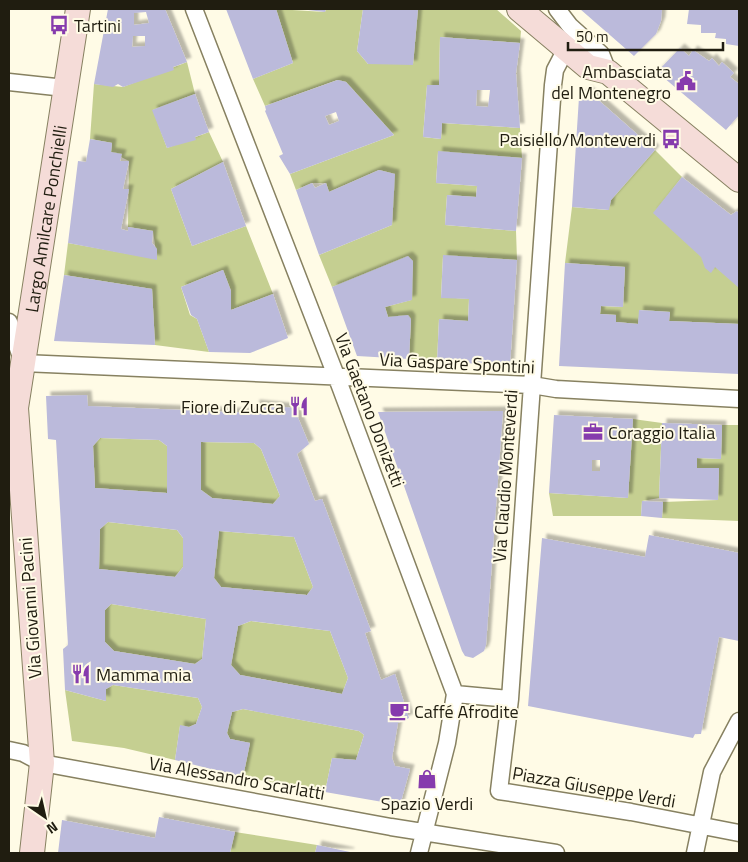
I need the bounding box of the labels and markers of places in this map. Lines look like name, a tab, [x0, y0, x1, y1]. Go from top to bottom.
place label: Tartini	[74, 12, 121, 39]
bus stop icon: Tartini	[48, 14, 70, 36]
place label: Ambasciata del Montenegro	[551, 58, 671, 106]
public building icon: Ambasciata del Montenegro	[675, 70, 697, 92]
place label: Paisiello/Monteverdi	[499, 126, 656, 153]
bus stop icon: Paisiello/Monteverdi	[660, 128, 682, 150]
place label: Fiore di Zucca	[181, 393, 284, 420]
restaurant icon: Fiore di Zucca	[288, 395, 310, 417]
place label: Coraggio Italia	[608, 419, 715, 446]
office icon: Coraggio Italia	[582, 421, 604, 443]
place label: Mamma mia	[96, 661, 191, 688]
restaurant icon: Mamma mia	[70, 663, 92, 685]
place label: Caffé Afrodite	[414, 698, 519, 725]
cafe icon: Caffé Afrodite	[388, 700, 410, 722]
shop icon: Spazio Verdi	[416, 768, 438, 790]
place label: Spazio Verdi	[381, 790, 473, 817]

